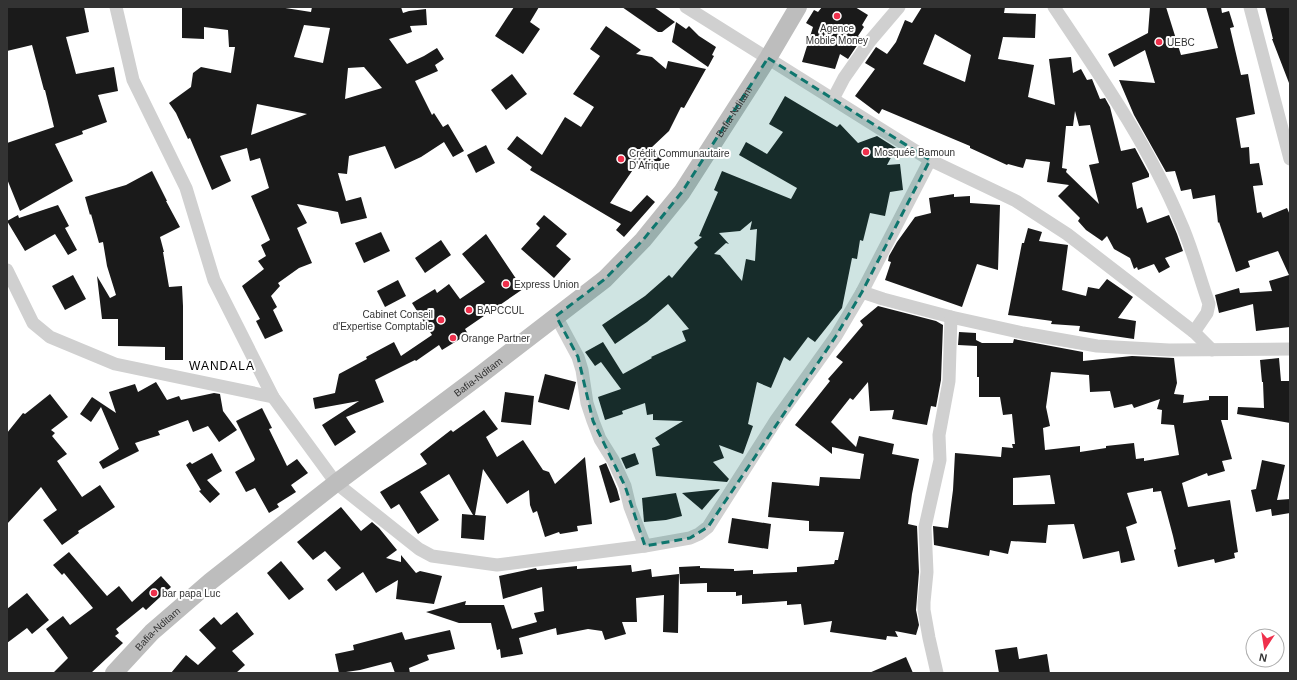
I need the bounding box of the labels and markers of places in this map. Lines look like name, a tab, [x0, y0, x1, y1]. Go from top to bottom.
marker: Agence Mobile Money	[832, 11, 842, 21]
place label: Agence Mobile Money	[806, 23, 868, 46]
marker: UEBC	[1154, 37, 1164, 47]
place label: UEBC	[1167, 37, 1195, 48]
marker: Mosquée Bamoun	[861, 147, 871, 157]
place label: Mosquée Bamoun	[874, 147, 955, 158]
place label: Crédit Communautaire D'Afrique	[629, 148, 730, 171]
marker: Crédit Communautaire D'Afrique	[616, 154, 626, 164]
marker: Express Union	[501, 279, 511, 289]
place label: Express Union	[514, 279, 579, 290]
marker: BAPCCUL	[464, 305, 474, 315]
place label: BAPCCUL	[477, 305, 525, 316]
place label: Cabinet Conseil d'Expertise Comptable	[333, 309, 433, 332]
marker: Cabinet Conseil d'Expertise Comptable	[436, 315, 446, 325]
marker: Orange Partner	[448, 333, 458, 343]
place label: Orange Partner	[461, 333, 531, 344]
marker: bar papa Luc	[149, 588, 159, 598]
place label: bar papa Luc	[162, 588, 220, 599]

